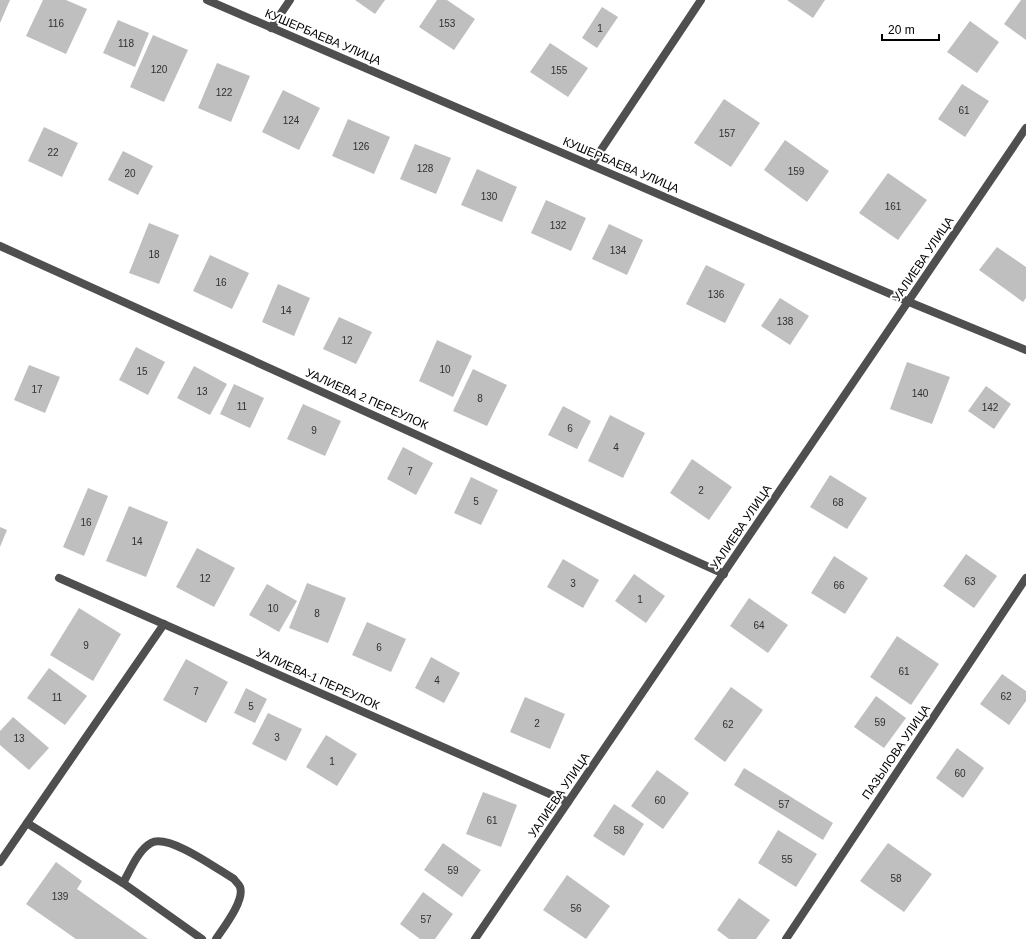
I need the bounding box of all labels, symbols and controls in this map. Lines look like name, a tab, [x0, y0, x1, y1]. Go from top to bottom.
street label: КУШЕРБАЕВА УЛИЦА	[263, 6, 383, 68]
scale bar	[882, 16, 939, 42]
house number: 116	[48, 18, 64, 29]
house number: 153	[439, 18, 456, 29]
house number: 1	[597, 23, 603, 34]
text: 20 m	[888, 23, 915, 37]
house number: 118	[118, 38, 134, 49]
house number: 120	[151, 64, 168, 75]
house number: 155	[551, 65, 568, 76]
house number: 122	[216, 87, 233, 98]
house number: 61	[958, 105, 970, 116]
house number: 124	[283, 115, 300, 126]
house number: 157	[719, 128, 736, 139]
street label: КУШЕРБАЕВА УЛИЦА	[561, 134, 681, 196]
house number: 126	[353, 141, 370, 152]
house number: 22	[47, 147, 59, 158]
house number: 128	[417, 163, 434, 174]
house number: 159	[788, 166, 805, 177]
house number: 20	[124, 168, 136, 179]
house number: 130	[481, 191, 498, 202]
house number: 161	[885, 201, 902, 212]
street label: УАЛИЕВА УЛИЦА	[889, 214, 957, 304]
house number: 132	[550, 220, 567, 231]
house number: 134	[610, 245, 627, 256]
house number: 18	[148, 249, 160, 260]
house number: 16	[215, 277, 227, 288]
house number: 136	[708, 289, 725, 300]
house number: 14	[280, 305, 292, 316]
house number: 138	[777, 316, 794, 327]
house number: 12	[341, 335, 353, 346]
house number: 10	[439, 364, 451, 375]
house number: 15	[136, 366, 148, 377]
street label: УАЛИЕВА 2 ПЕРЕУЛОК	[304, 366, 430, 432]
house number: 17	[31, 384, 43, 395]
house number: 13	[196, 386, 208, 397]
house number: 140	[912, 388, 929, 399]
house number: 8	[477, 393, 483, 404]
house number: 11	[237, 401, 248, 412]
house number: 142	[982, 402, 999, 413]
house number: 6	[567, 423, 573, 434]
house number: 9	[311, 425, 317, 436]
house number: 4	[613, 442, 619, 453]
house number: 7	[407, 466, 413, 477]
street label: УАЛИЕВА УЛИЦА	[707, 482, 775, 572]
house number: 2	[698, 485, 704, 496]
house number: 5	[473, 496, 479, 507]
house number: 68	[832, 497, 844, 508]
house number: 16	[80, 517, 92, 528]
house number: 14	[131, 536, 143, 547]
house number: 12	[199, 573, 211, 584]
house number: 63	[964, 576, 976, 587]
house number: 3	[570, 578, 576, 589]
house number: 66	[833, 580, 845, 591]
house number: 1	[637, 594, 643, 605]
house number: 10	[267, 603, 279, 614]
house number: 8	[314, 608, 320, 619]
house number: 64	[753, 620, 765, 631]
house number: 9	[83, 640, 89, 651]
house number: 6	[376, 642, 382, 653]
street label: УАЛИЕВА-1 ПЕРЕУЛОК	[254, 646, 382, 713]
house number: 61	[898, 666, 910, 677]
house number: 4	[434, 675, 440, 686]
house number: 7	[193, 686, 199, 697]
house number: 62	[1000, 691, 1012, 702]
house number: 11	[52, 692, 63, 703]
house number: 5	[248, 701, 254, 712]
street label: ПАЗЫЛОВА УЛИЦА	[859, 702, 933, 802]
house number: 59	[874, 717, 886, 728]
house number: 2	[534, 718, 540, 729]
house number: 62	[722, 719, 734, 730]
house number: 3	[274, 732, 280, 743]
house number: 13	[13, 733, 25, 744]
street label: УАЛИЕВА УЛИЦА	[525, 750, 593, 840]
house number: 1	[329, 756, 335, 767]
house number: 60	[954, 768, 966, 779]
house number: 60	[654, 795, 666, 806]
house number: 57	[778, 799, 790, 810]
house number: 61	[486, 815, 498, 826]
house number: 58	[613, 825, 625, 836]
house number: 55	[781, 854, 793, 865]
house number: 59	[447, 865, 459, 876]
house number: 58	[890, 873, 902, 884]
house number: 139	[52, 891, 69, 902]
house number: 56	[570, 903, 582, 914]
house number: 57	[420, 914, 432, 925]

